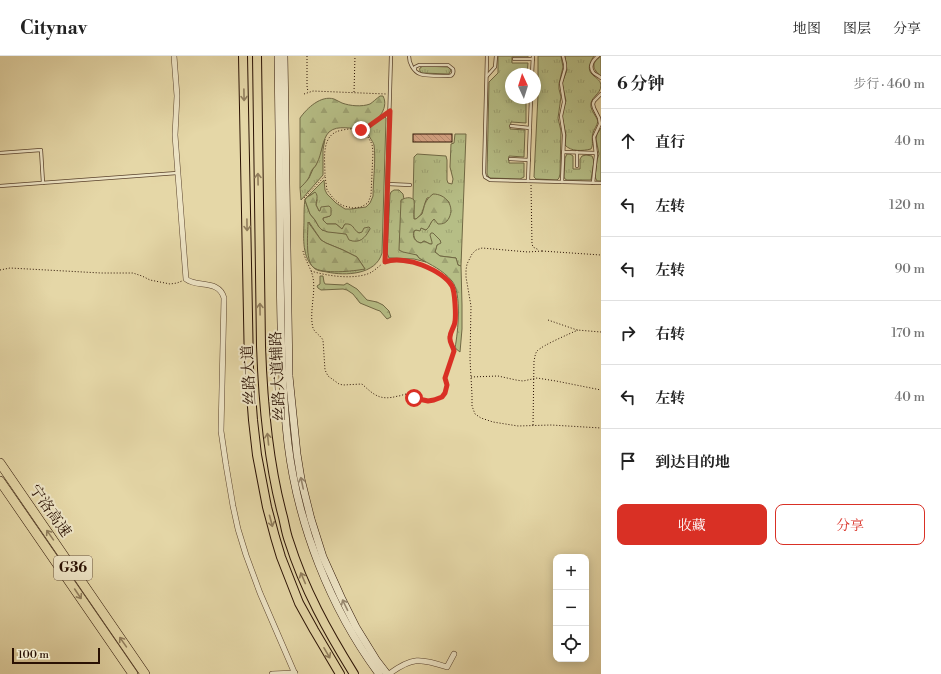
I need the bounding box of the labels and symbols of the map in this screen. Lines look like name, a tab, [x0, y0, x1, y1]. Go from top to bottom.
north arrow	[505, 68, 541, 104]
one-way arrow	[240, 88, 248, 101]
route end	[352, 121, 370, 139]
one-way arrow	[254, 173, 262, 186]
one-way arrow	[243, 218, 251, 231]
one-way arrow	[256, 303, 264, 316]
street label: 丝路大道辅路	[266, 331, 290, 421]
street label: 丝路大道	[238, 345, 260, 405]
route start	[405, 389, 423, 407]
one-way arrow	[264, 433, 272, 446]
one-way arrow	[298, 476, 306, 489]
street label: 宁洛高速	[25, 481, 75, 541]
one-way arrow	[267, 514, 275, 527]
one-way arrow	[45, 529, 53, 541]
road number: G36	[54, 556, 92, 580]
one-way arrow	[298, 573, 306, 585]
one-way arrow	[74, 588, 82, 600]
one-way arrow	[340, 599, 348, 611]
one-way arrow	[119, 637, 127, 648]
scale bar	[12, 646, 100, 665]
one-way arrow	[323, 647, 331, 659]

